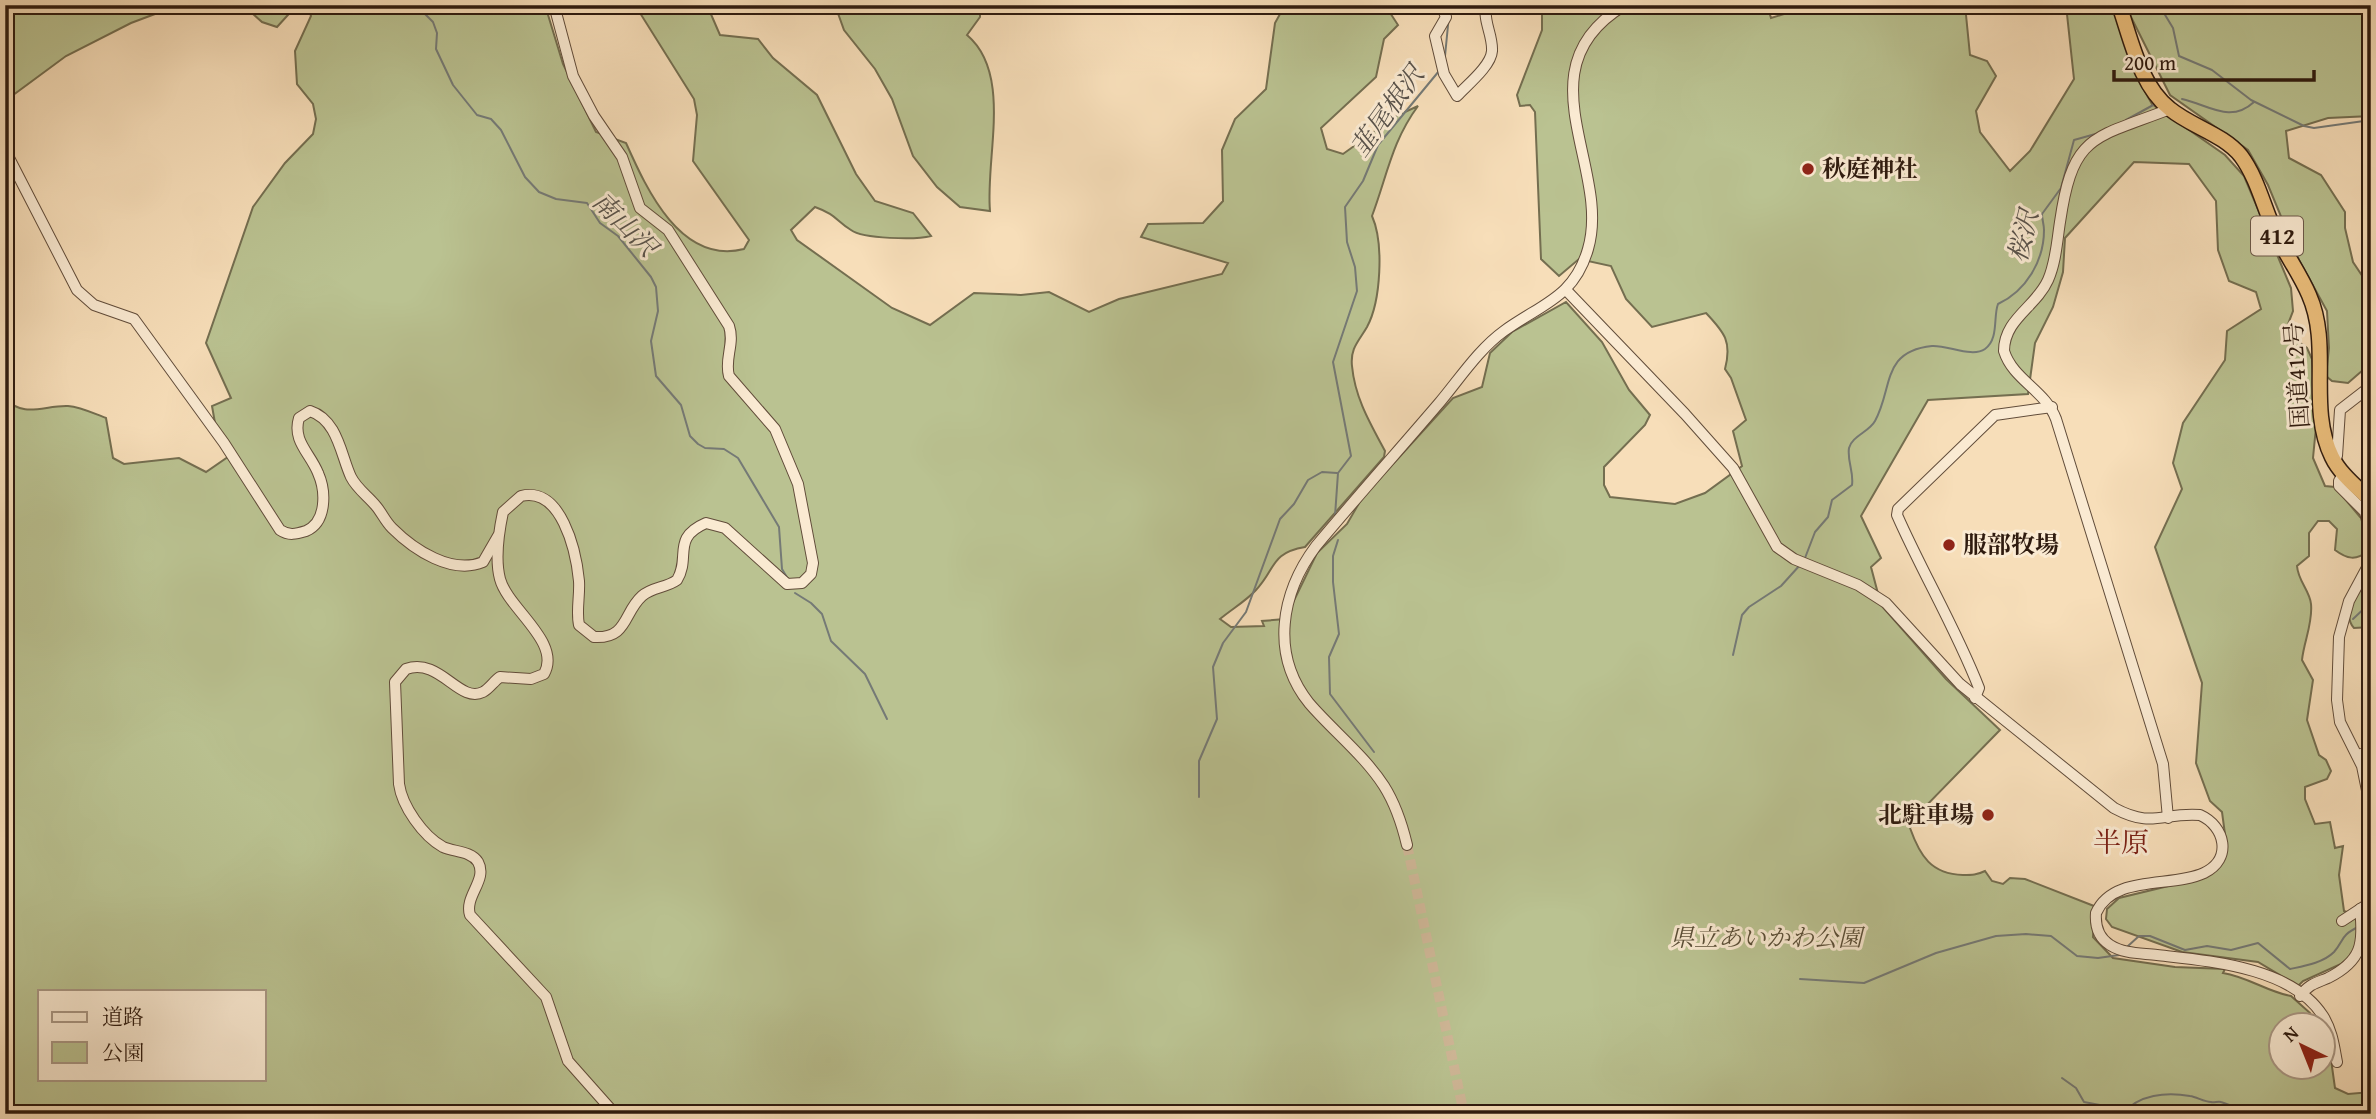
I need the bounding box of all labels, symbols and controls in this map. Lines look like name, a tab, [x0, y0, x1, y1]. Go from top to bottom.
scale bar	[2114, 38, 2313, 82]
text: 200 m	[2124, 47, 2176, 78]
water label: 韮尾根沢	[1340, 55, 1435, 164]
place label: 秋庭神社	[1822, 151, 1918, 186]
marker: 秋庭神社	[1800, 161, 1816, 177]
water label: 南山沢	[584, 182, 669, 267]
water label: 桜沢	[1997, 203, 2048, 266]
road number: 412	[2251, 216, 2303, 256]
street label: 国道412号	[2275, 321, 2318, 429]
place label: 服部牧場	[1963, 527, 2059, 562]
marker: 服部牧場	[1941, 537, 1957, 553]
place label: 北駐車場	[1878, 797, 1974, 832]
marker: 北駐車場	[1980, 807, 1996, 823]
district label: 半原	[2093, 821, 2149, 862]
park label: 県立あいかわ公園	[1670, 920, 1866, 955]
legend	[38, 990, 266, 1080]
text: 道路	[102, 1001, 144, 1032]
north arrow	[2268, 1010, 2338, 1080]
text: N	[2276, 1019, 2305, 1048]
text: 公園	[102, 1037, 144, 1068]

